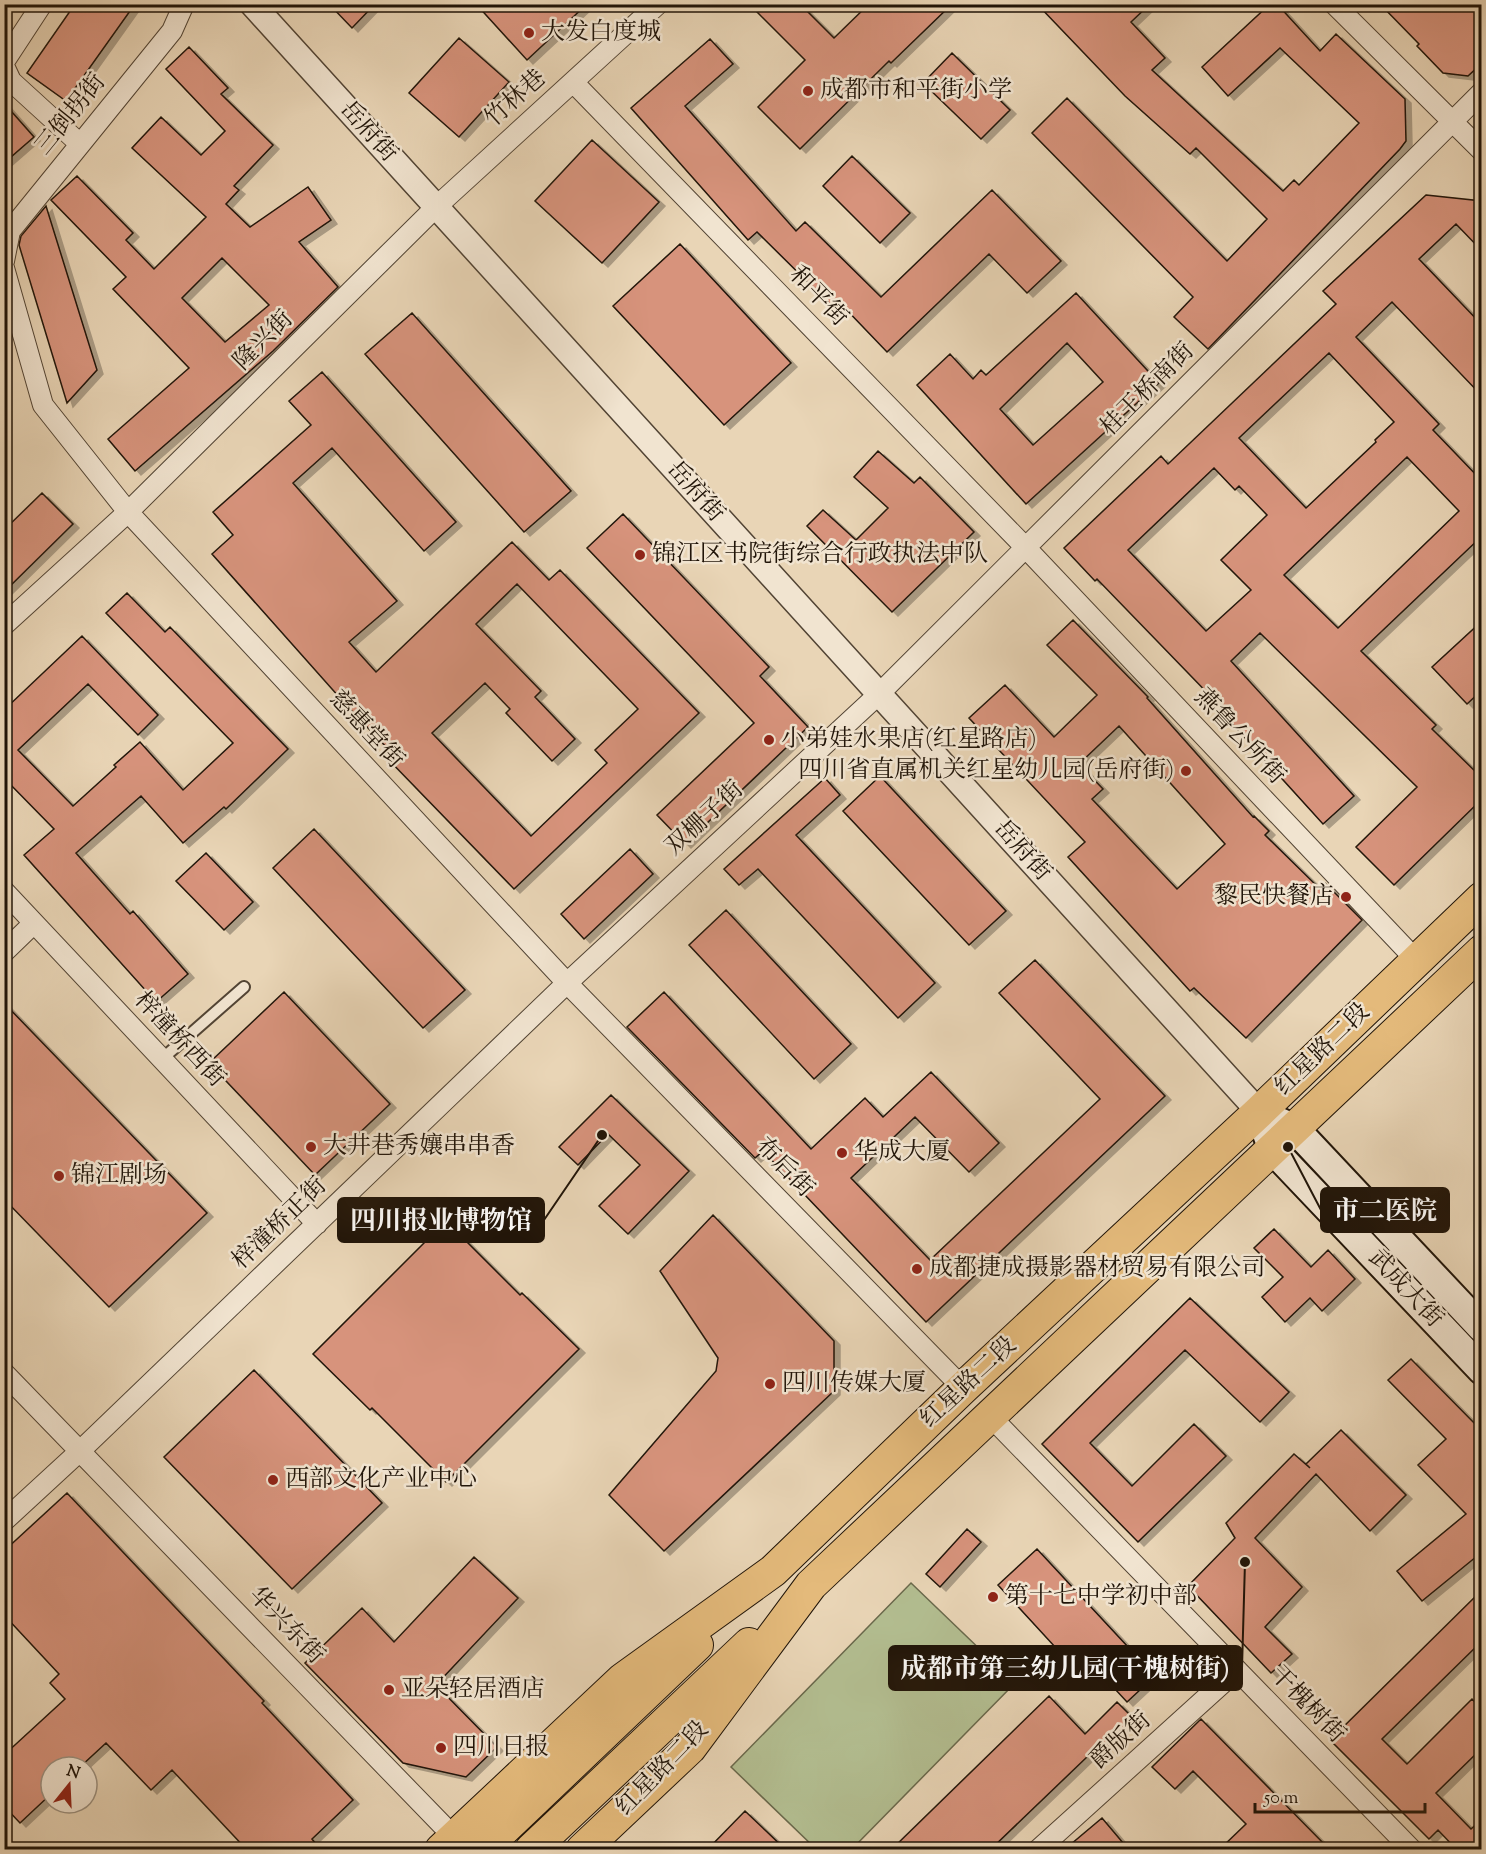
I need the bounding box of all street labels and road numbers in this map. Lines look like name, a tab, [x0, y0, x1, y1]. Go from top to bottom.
street label: 竹林巷	[478, 62, 554, 136]
street label: 三倒拐街	[28, 67, 114, 163]
street label: 岳府街	[331, 94, 405, 170]
street label: 和平街	[781, 259, 855, 335]
street label: 隆兴街	[227, 304, 301, 378]
street label: 桂王桥南街	[1094, 336, 1202, 444]
street label: 岳府街	[658, 454, 732, 530]
street label: 燕鲁公所街	[1186, 682, 1292, 792]
street label: 慈惠堂街	[321, 683, 411, 777]
street label: 双栅子街	[658, 774, 752, 864]
street label: 岳府街	[985, 813, 1059, 889]
street label: 梓潼桥西街	[126, 985, 232, 1095]
street label: 红星路二段	[1268, 996, 1378, 1104]
street label: 布后街	[747, 1130, 821, 1206]
street label: 梓潼桥正街	[225, 1170, 335, 1278]
street label: 武成大街	[1360, 1242, 1450, 1336]
street label: 红星路二段	[914, 1330, 1024, 1436]
street label: 华兴东街	[240, 1580, 332, 1672]
street label: 干槐树街	[1261, 1659, 1353, 1751]
street label: 爵版街	[1083, 1704, 1159, 1778]
street label: 红星路二段	[609, 1714, 717, 1824]

